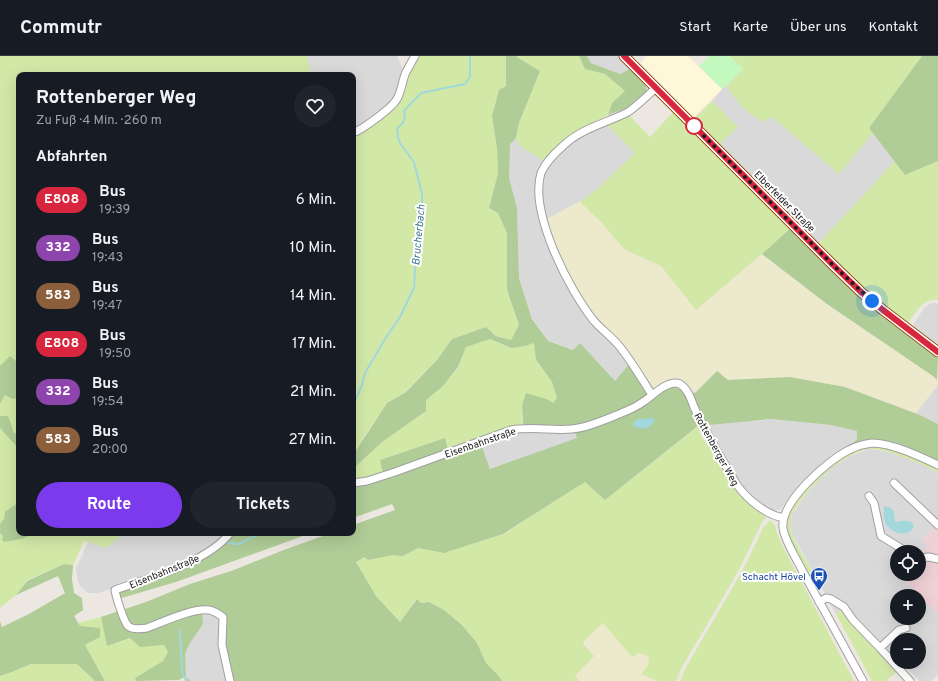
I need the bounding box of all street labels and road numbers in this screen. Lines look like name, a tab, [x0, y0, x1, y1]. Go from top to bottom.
street label: Elberfelder Straße	[751, 169, 817, 235]
street label: Rottenberger Weg	[690, 411, 741, 489]
street label: Eisenbahnstraße	[443, 425, 518, 462]
street label: Eisenbahnstraße	[128, 552, 202, 592]

